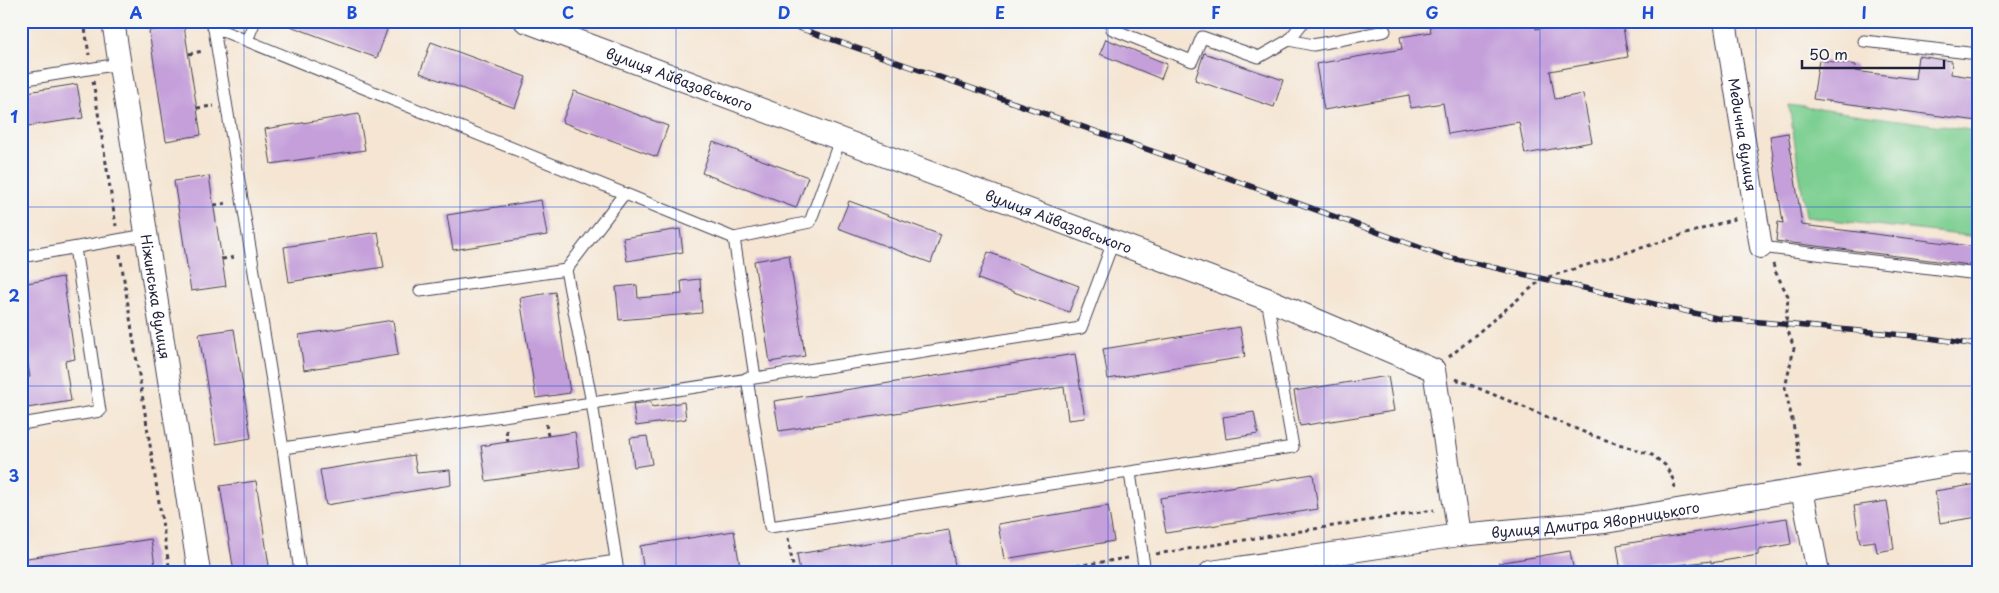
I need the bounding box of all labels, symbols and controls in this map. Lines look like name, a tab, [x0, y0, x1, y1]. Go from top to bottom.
text: A	[130, 0, 143, 24]
text: B	[347, 0, 358, 24]
text: C	[562, 0, 574, 24]
text: D	[778, 0, 790, 24]
text: E	[995, 0, 1005, 24]
text: F	[1211, 0, 1221, 24]
text: G	[1425, 0, 1439, 24]
text: H	[1642, 0, 1654, 24]
text: I	[1861, 0, 1867, 24]
scale bar	[1802, 38, 1944, 70]
street label: вулиця Айвазовського	[603, 42, 756, 116]
text: 50 m	[1809, 42, 1848, 65]
street label: Медична вулиця	[1724, 76, 1762, 193]
text: 1	[10, 104, 18, 128]
street label: вулиця Айвазовського	[982, 184, 1135, 258]
street label: Ніжинська вулиця	[136, 233, 176, 361]
text: 2	[8, 283, 20, 307]
text: 3	[9, 463, 19, 487]
street label: вулиця Дмитра Яворницького	[1490, 496, 1701, 543]

